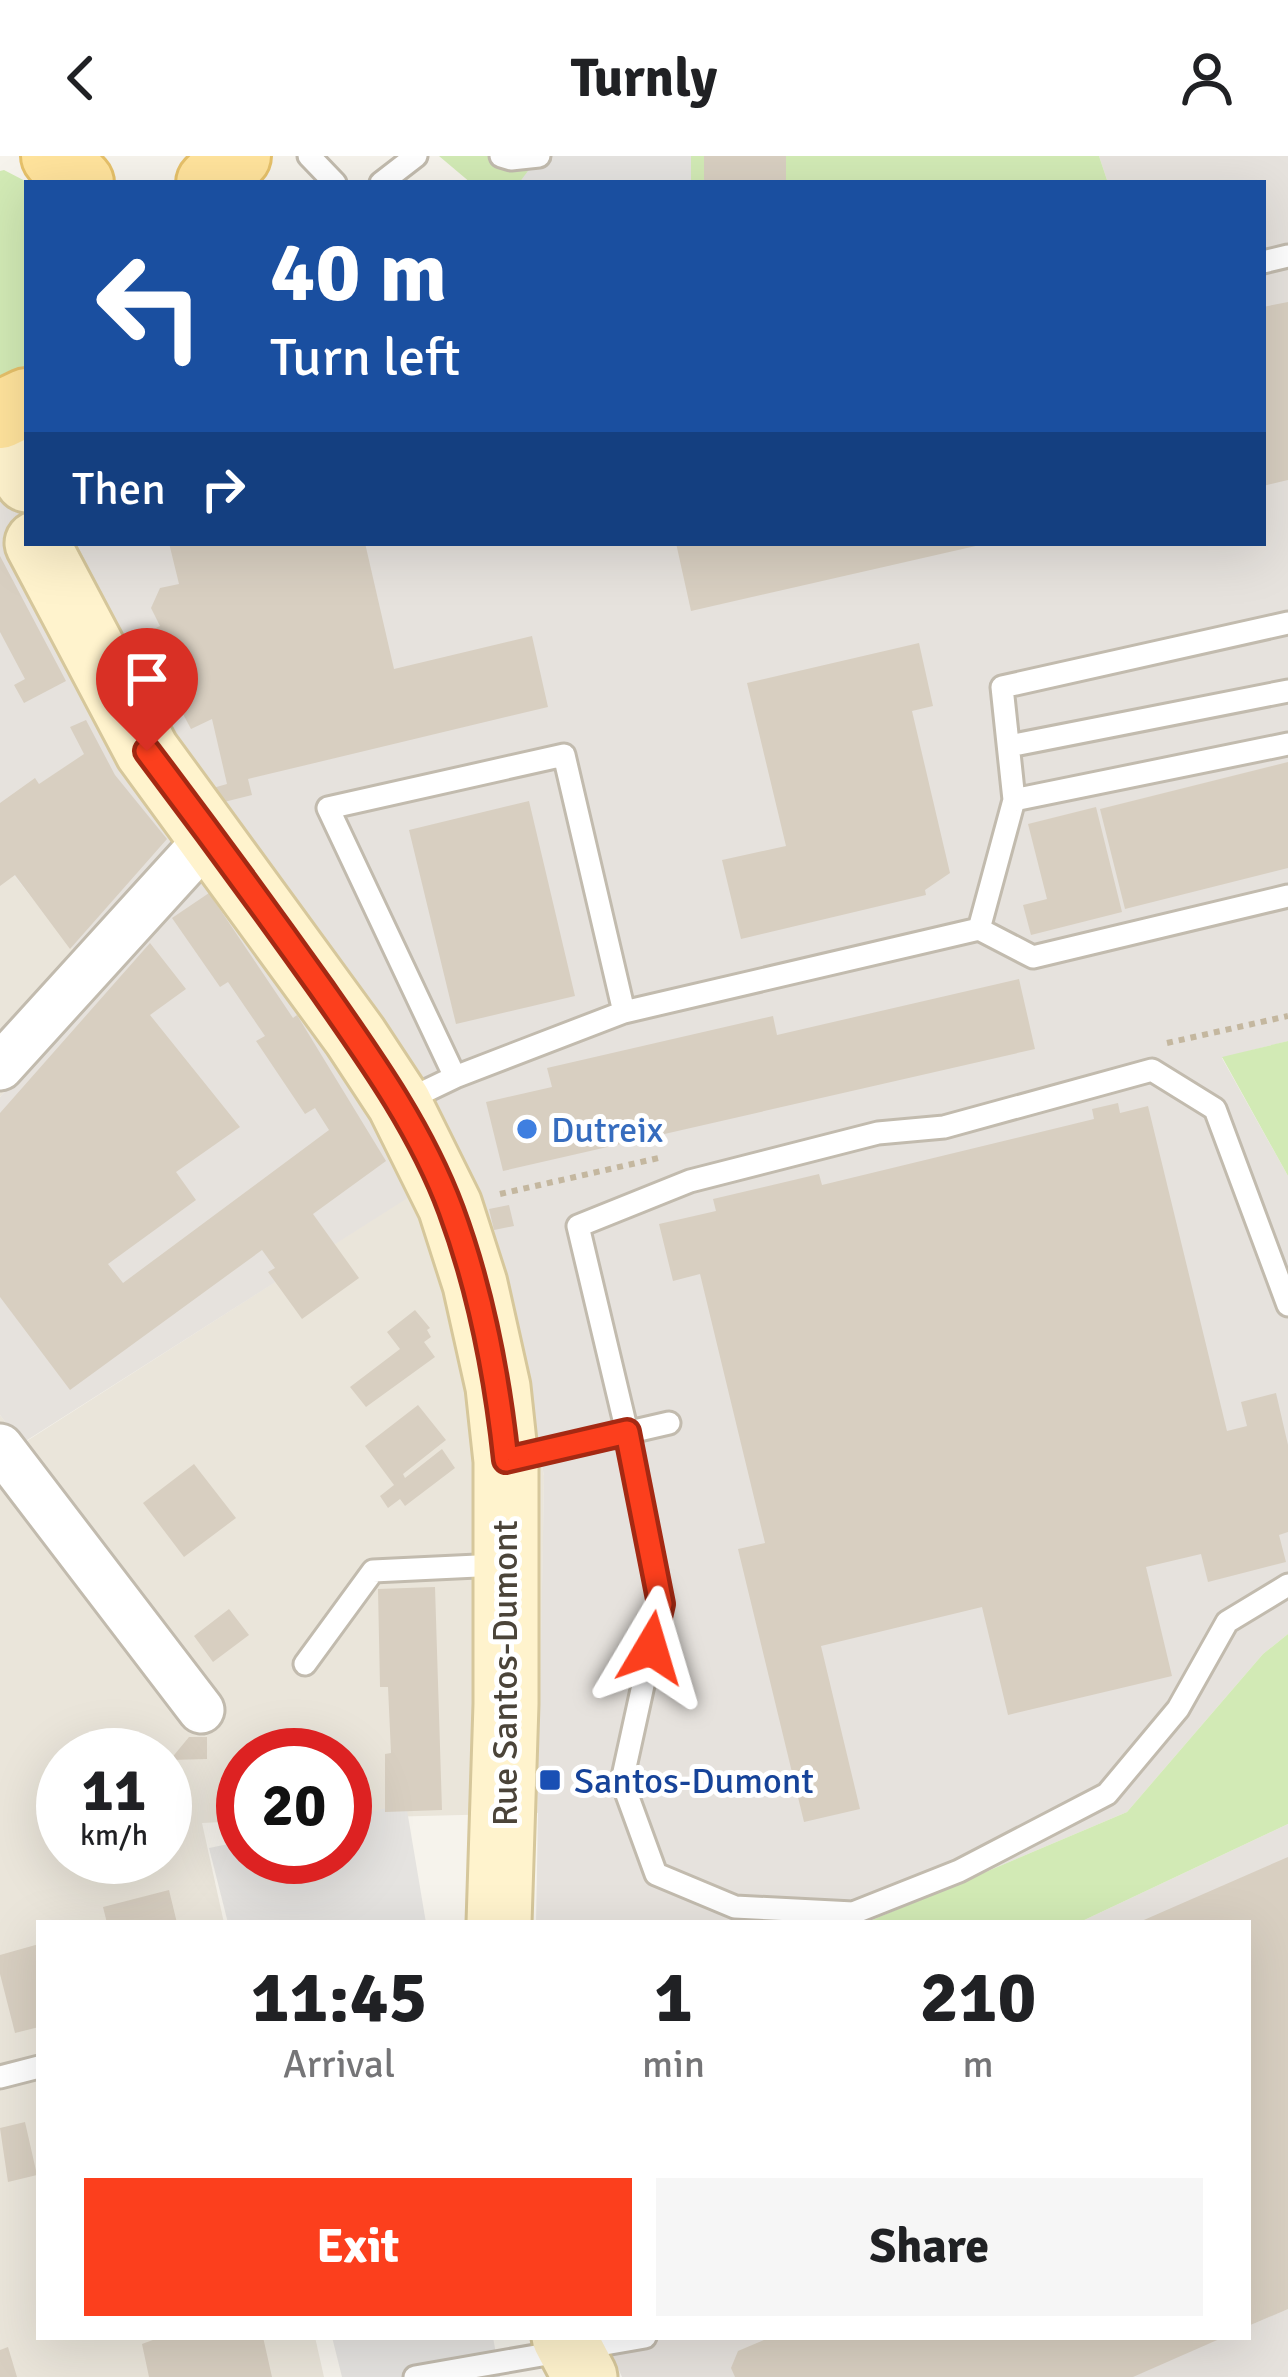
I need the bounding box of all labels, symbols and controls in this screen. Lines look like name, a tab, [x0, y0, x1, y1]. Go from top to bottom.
icon: back	[48, 45, 114, 111]
text: Turnly	[571, 45, 717, 112]
icon: person	[1174, 45, 1240, 111]
text: 40 m	[270, 221, 447, 325]
icon: left	[72, 228, 228, 384]
text: Turn left	[270, 324, 460, 391]
icon: right	[190, 456, 256, 522]
text: Then	[72, 462, 166, 517]
pin	[96, 628, 198, 751]
icon: arrive	[114, 646, 180, 712]
place label: Dutreix	[551, 1108, 664, 1153]
marker: Dutreix	[514, 1116, 540, 1142]
street label: Rue Santos-Dumont	[483, 1520, 528, 1826]
position arrow	[588, 1585, 714, 1711]
speed limit sign: 20	[216, 1728, 372, 1884]
text: 11	[82, 1754, 146, 1828]
place label: Santos-Dumont	[574, 1759, 814, 1804]
marker: Santos-Dumont	[537, 1767, 563, 1793]
text: km/h	[80, 1817, 148, 1854]
text: 11:45	[251, 1953, 427, 2042]
text: 1	[654, 1953, 693, 2042]
text: 210	[920, 1953, 1036, 2042]
text: Arrival	[283, 2040, 395, 2088]
text: min	[642, 2040, 705, 2088]
text: m	[962, 2040, 994, 2088]
button: Exit	[84, 2178, 632, 2316]
button: Share	[656, 2178, 1203, 2316]

